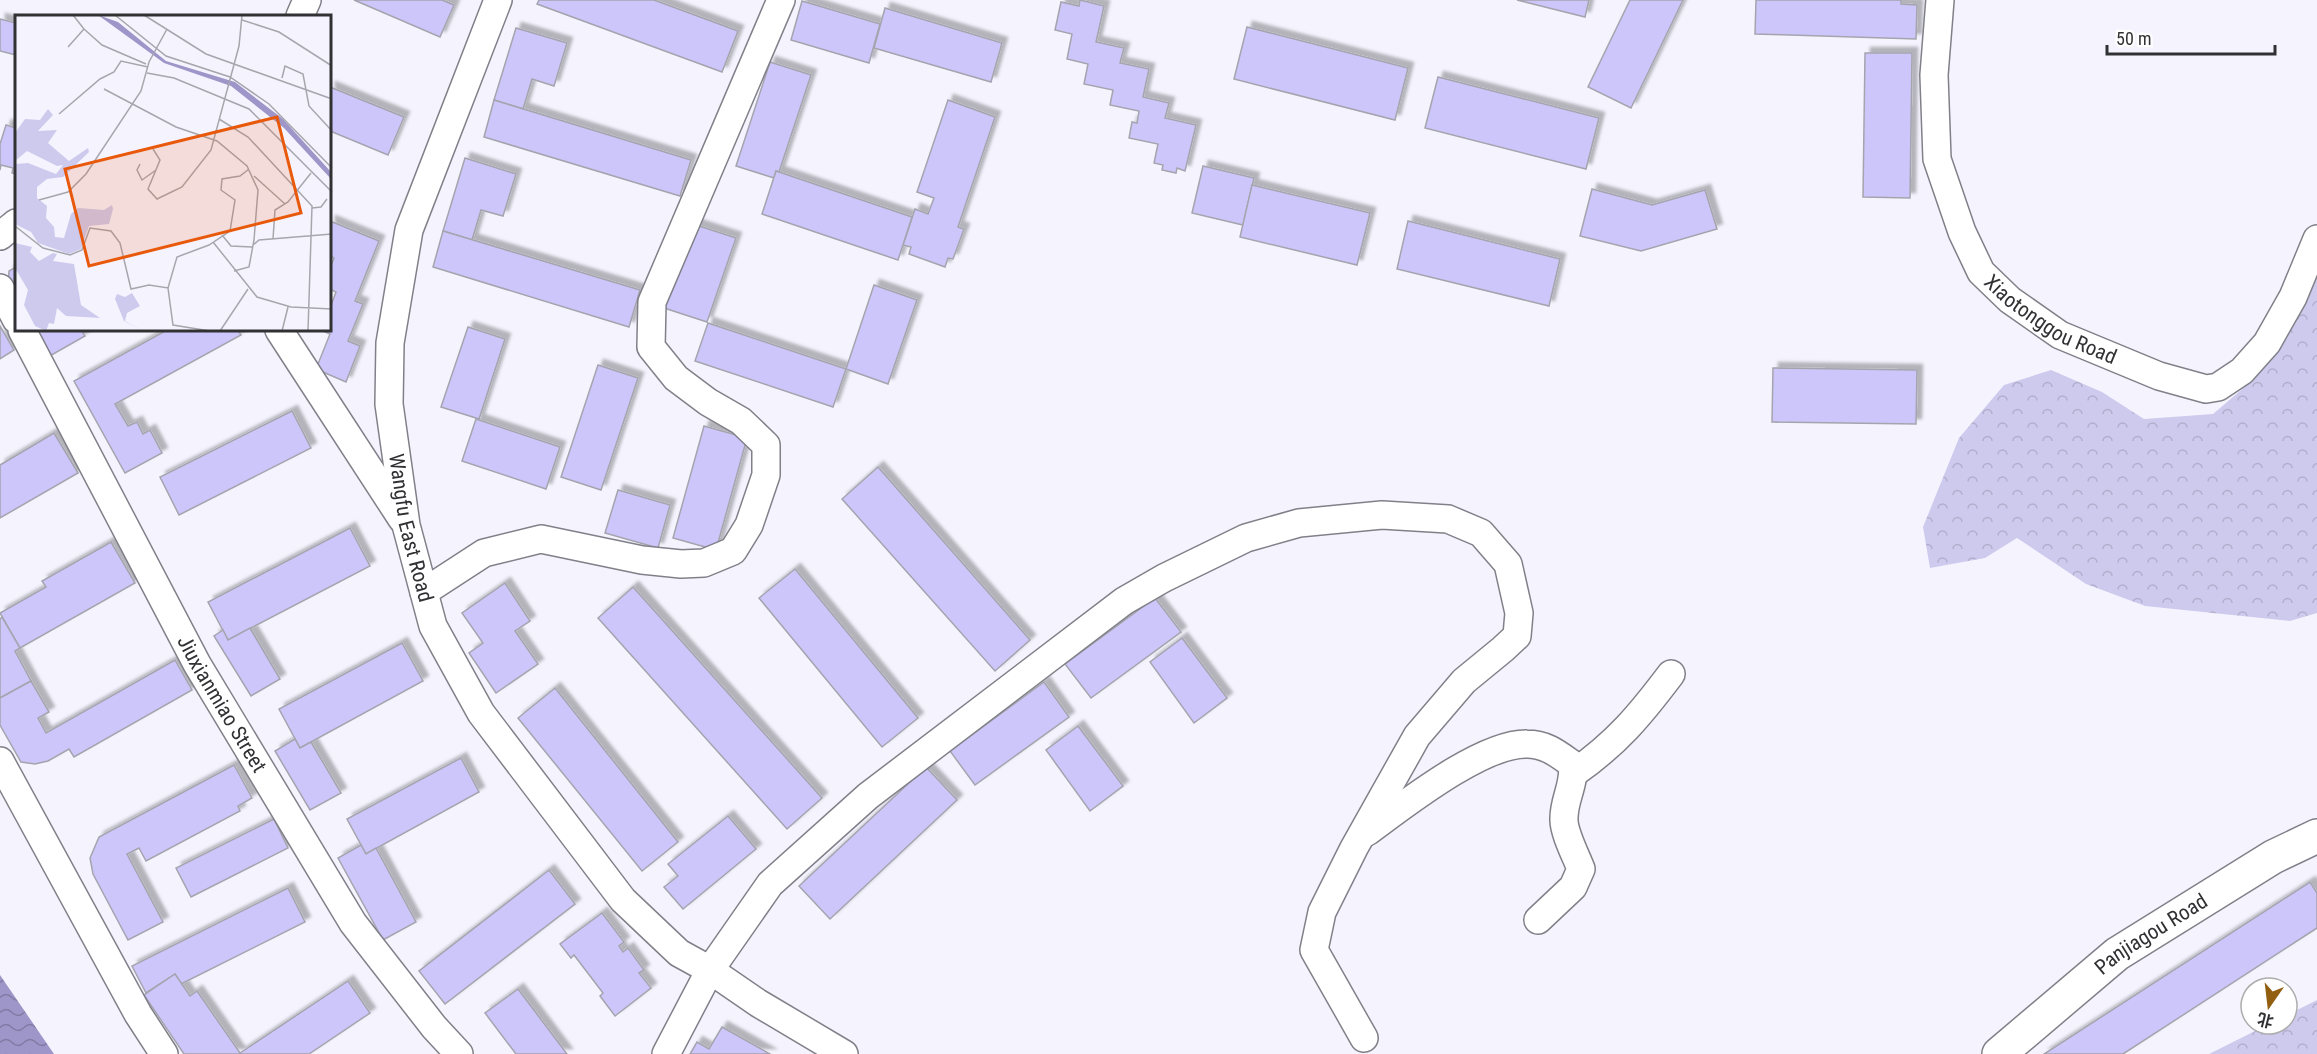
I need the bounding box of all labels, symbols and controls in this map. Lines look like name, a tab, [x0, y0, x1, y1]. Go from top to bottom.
inset map	[15, 15, 332, 332]
scale bar	[2107, 18, 2275, 56]
text: 50 m	[2116, 28, 2151, 49]
street label: Xiaotonggou Road	[1979, 270, 2120, 369]
street label: Wangfu East Road	[384, 452, 438, 605]
street label: Jiuxianmiao Street	[172, 631, 271, 777]
street label: Panjiagou Road	[2090, 889, 2212, 980]
north arrow	[2239, 976, 2299, 1036]
text: 北	[2255, 1009, 2276, 1031]

